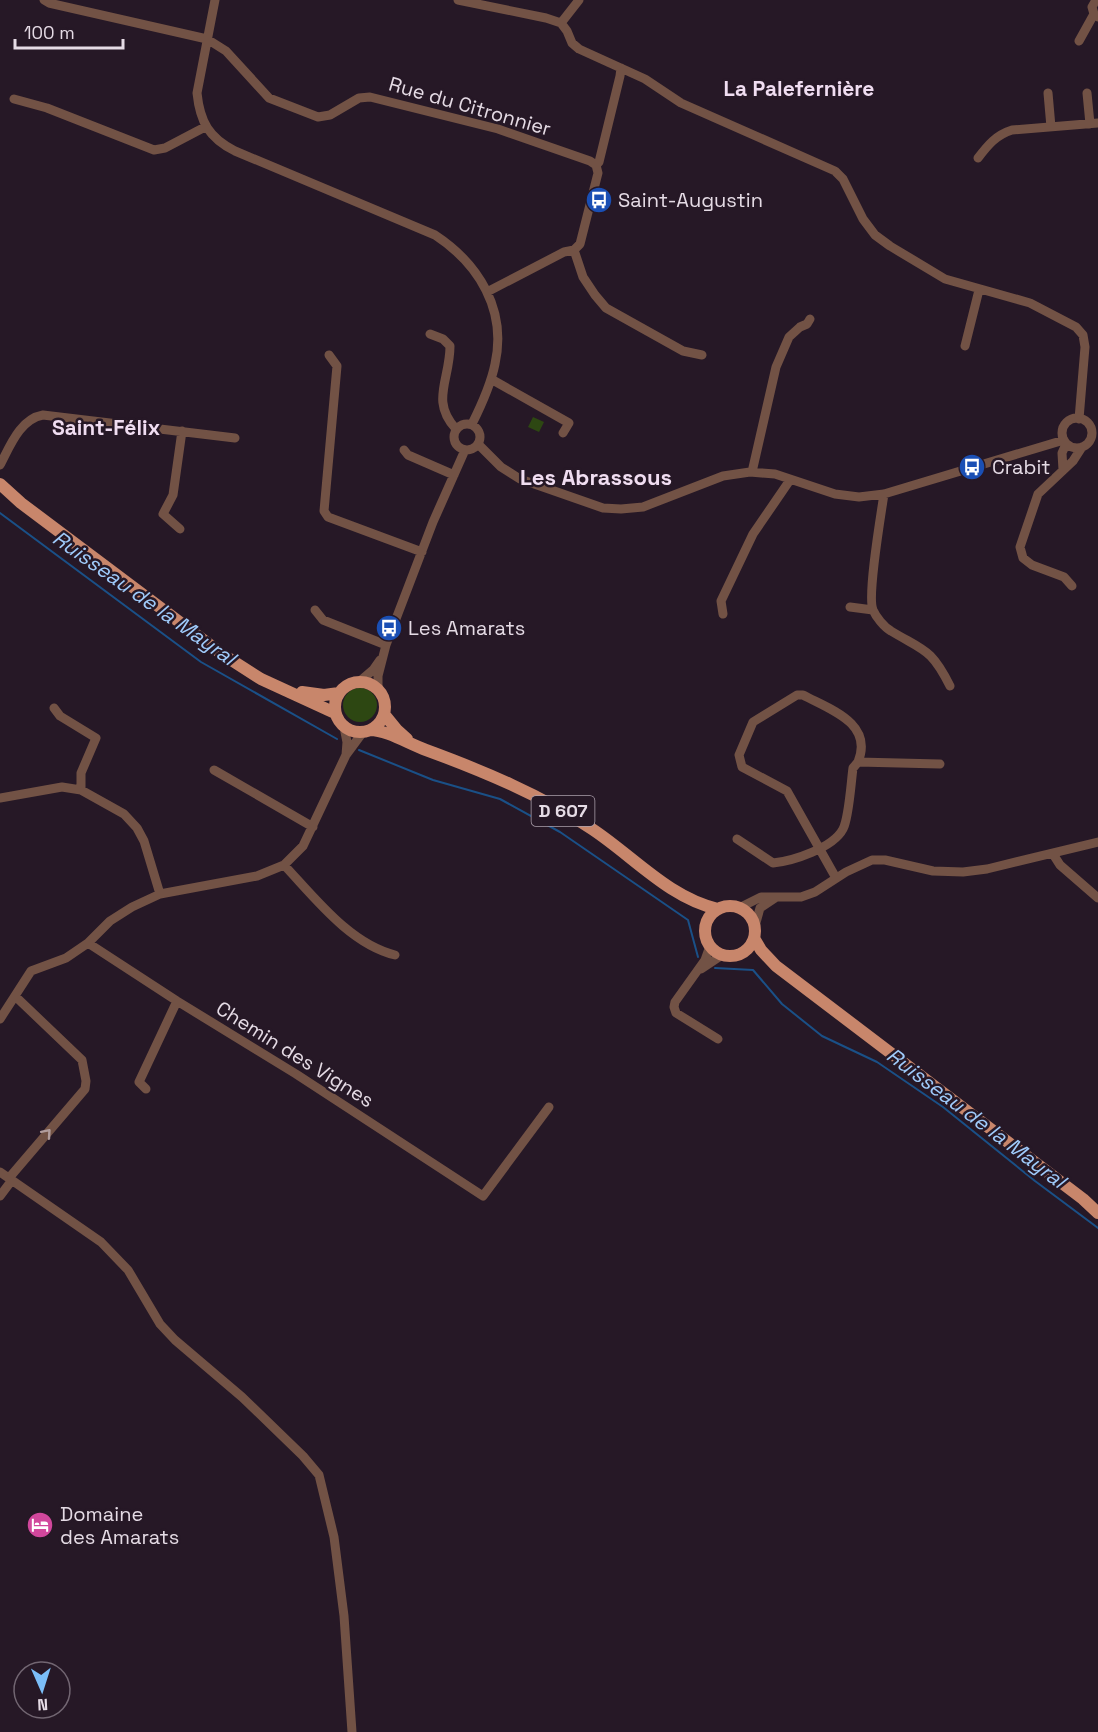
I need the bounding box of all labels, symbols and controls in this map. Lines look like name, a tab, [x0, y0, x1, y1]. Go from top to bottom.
scale bar	[15, 12, 123, 50]
text: 100 m	[24, 21, 75, 44]
street label: Rue du Citronnier	[386, 70, 554, 142]
district label: La Palefernière	[724, 75, 874, 102]
bus stop icon: Saint-Augustin	[584, 185, 614, 215]
place label: Saint-Augustin	[618, 187, 763, 213]
district label: Saint-Félix	[52, 414, 160, 441]
bus stop icon: Crabit	[957, 452, 987, 482]
place label: Crabit	[992, 454, 1051, 480]
district label: Les Abrassous	[520, 463, 672, 491]
water label: Ruisseau de la Mayral	[47, 524, 243, 673]
bus stop icon: Les Amarats	[374, 613, 404, 643]
place label: Les Amarats	[408, 615, 525, 641]
road number: D 607	[532, 796, 594, 826]
street label: Chemin des Vignes	[211, 995, 379, 1113]
water label: Ruisseau de la Mayral	[881, 1041, 1074, 1196]
one-way arrow	[40, 1129, 51, 1140]
place label: Domaine des Amarats	[60, 1501, 179, 1550]
hotel icon: Domaine des Amarats	[25, 1510, 55, 1540]
north arrow	[12, 1660, 72, 1720]
text: N	[37, 1694, 49, 1715]

